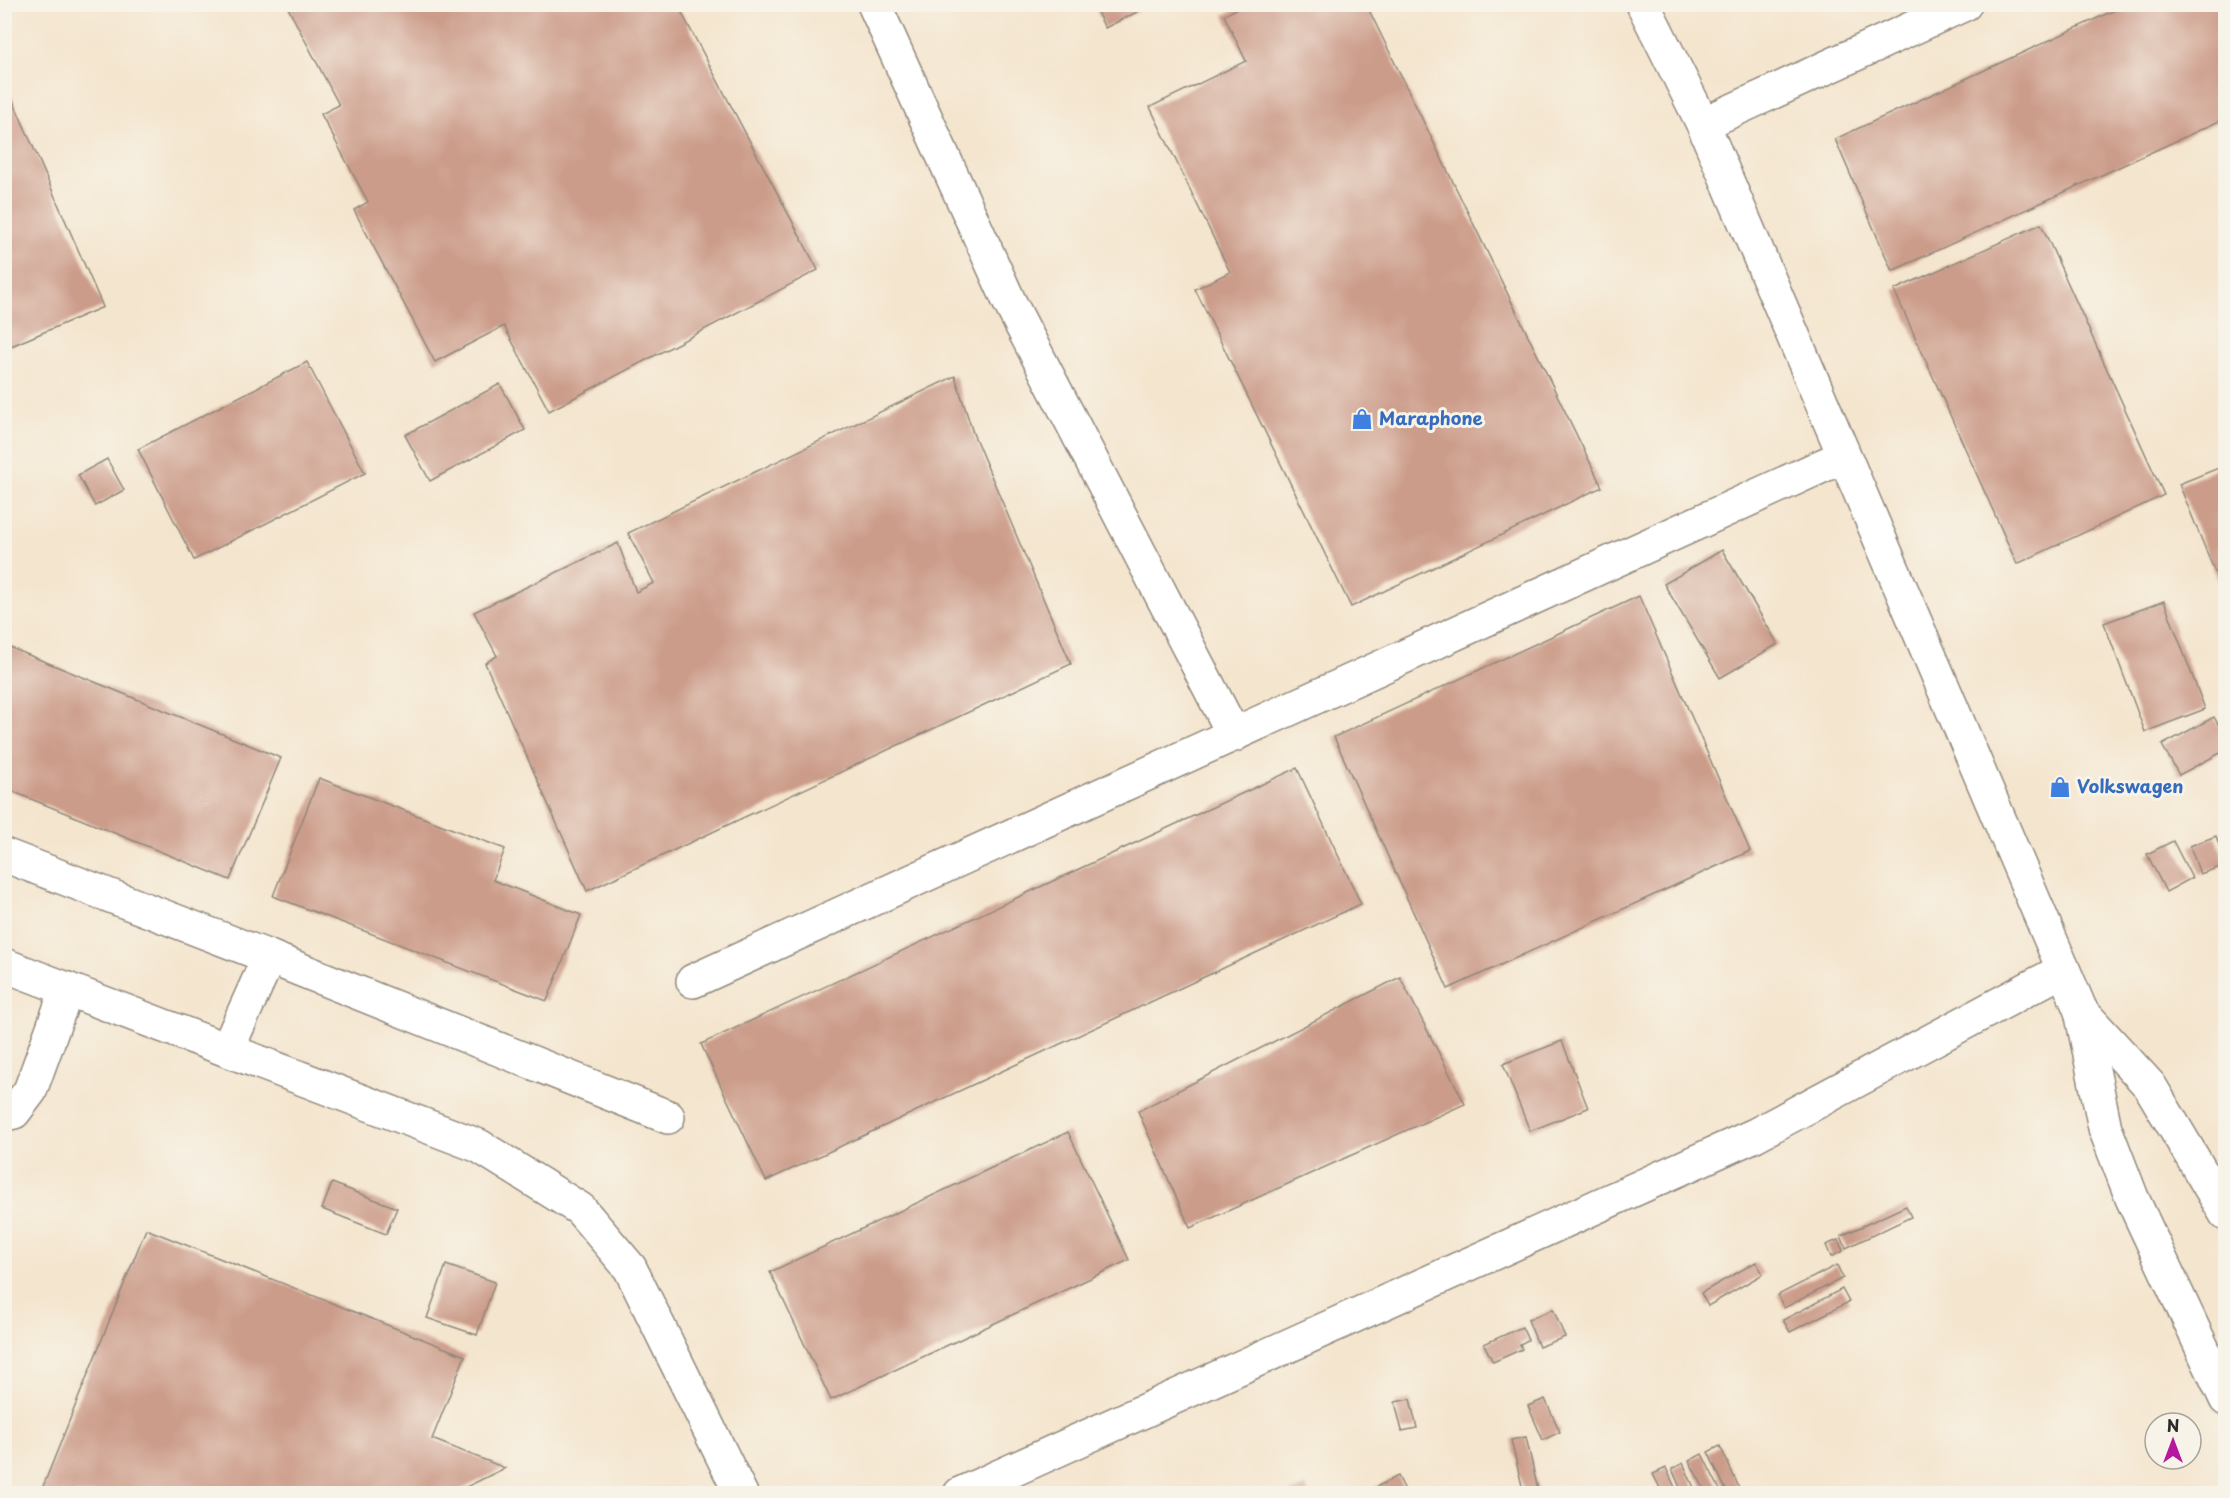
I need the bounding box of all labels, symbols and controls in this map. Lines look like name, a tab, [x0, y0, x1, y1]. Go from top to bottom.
place label: Maraphone	[1379, 404, 1483, 431]
shop icon: Maraphone	[1350, 407, 1374, 431]
place label: Volkswagen	[2077, 772, 2184, 799]
shop icon: Volkswagen	[2048, 775, 2072, 799]
north arrow	[2143, 1411, 2203, 1471]
text: N	[2167, 1413, 2179, 1437]

